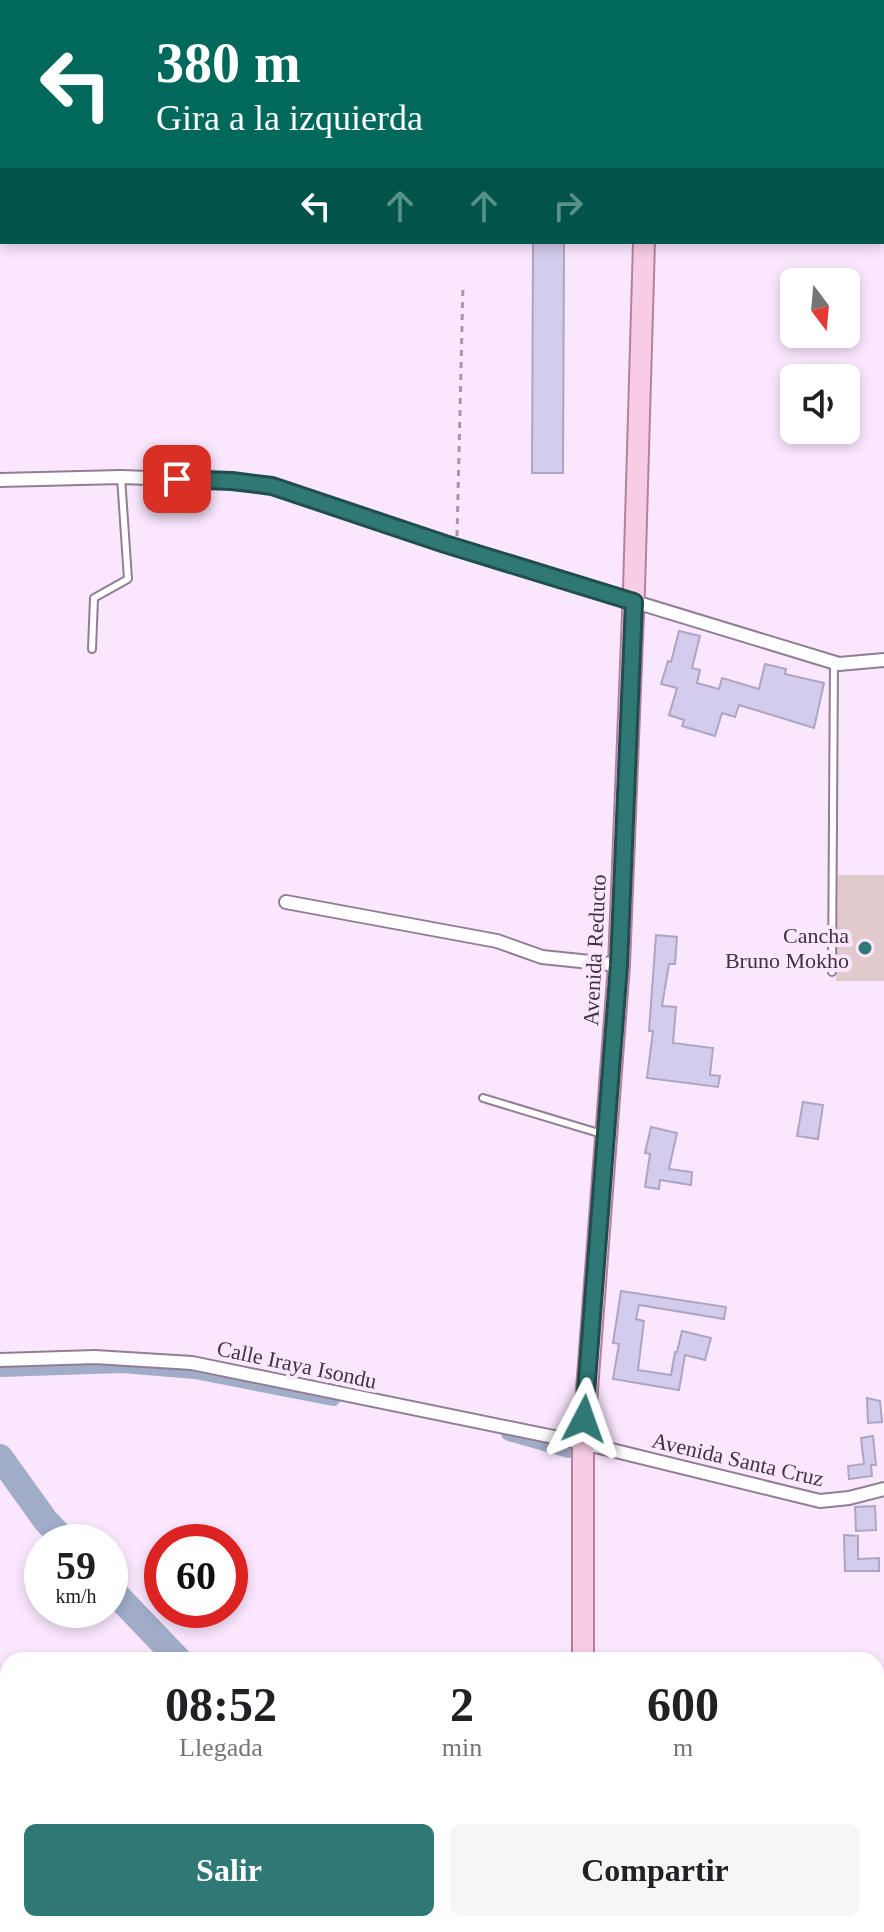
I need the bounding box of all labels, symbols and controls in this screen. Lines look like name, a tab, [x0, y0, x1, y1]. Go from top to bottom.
icon: left	[24, 32, 128, 136]
text: 380 m	[156, 32, 301, 94]
text: Gira a la izquierda	[156, 98, 423, 138]
icon: left	[294, 184, 338, 228]
icon: ahead	[378, 184, 422, 228]
icon: ahead	[462, 184, 506, 228]
icon: right	[546, 184, 590, 228]
north arrow	[780, 268, 860, 348]
map controls	[780, 268, 860, 444]
button: sound	[780, 364, 860, 444]
pin	[143, 445, 211, 513]
icon: arrive	[155, 457, 199, 501]
street label: Avenida Reducto	[578, 874, 611, 1026]
place label: Cancha Bruno Mokho	[725, 923, 849, 973]
marker: Cancha Bruno Mokho	[856, 939, 874, 957]
street label: Calle Iraya Isondu	[215, 1335, 379, 1394]
position arrow	[542, 1377, 626, 1461]
street label: Avenida Santa Cruz	[650, 1428, 826, 1491]
speed limit sign: 60	[144, 1524, 248, 1628]
text: 59	[56, 1543, 96, 1588]
text: km/h	[55, 1585, 97, 1607]
text: 08:52	[165, 1678, 277, 1731]
text: 2	[450, 1678, 474, 1731]
text: 600	[647, 1678, 719, 1731]
text: Llegada	[179, 1733, 263, 1762]
text: min	[442, 1733, 482, 1762]
text: m	[673, 1733, 693, 1762]
button: Salir	[24, 1824, 434, 1916]
button: Compartir	[450, 1824, 860, 1916]

